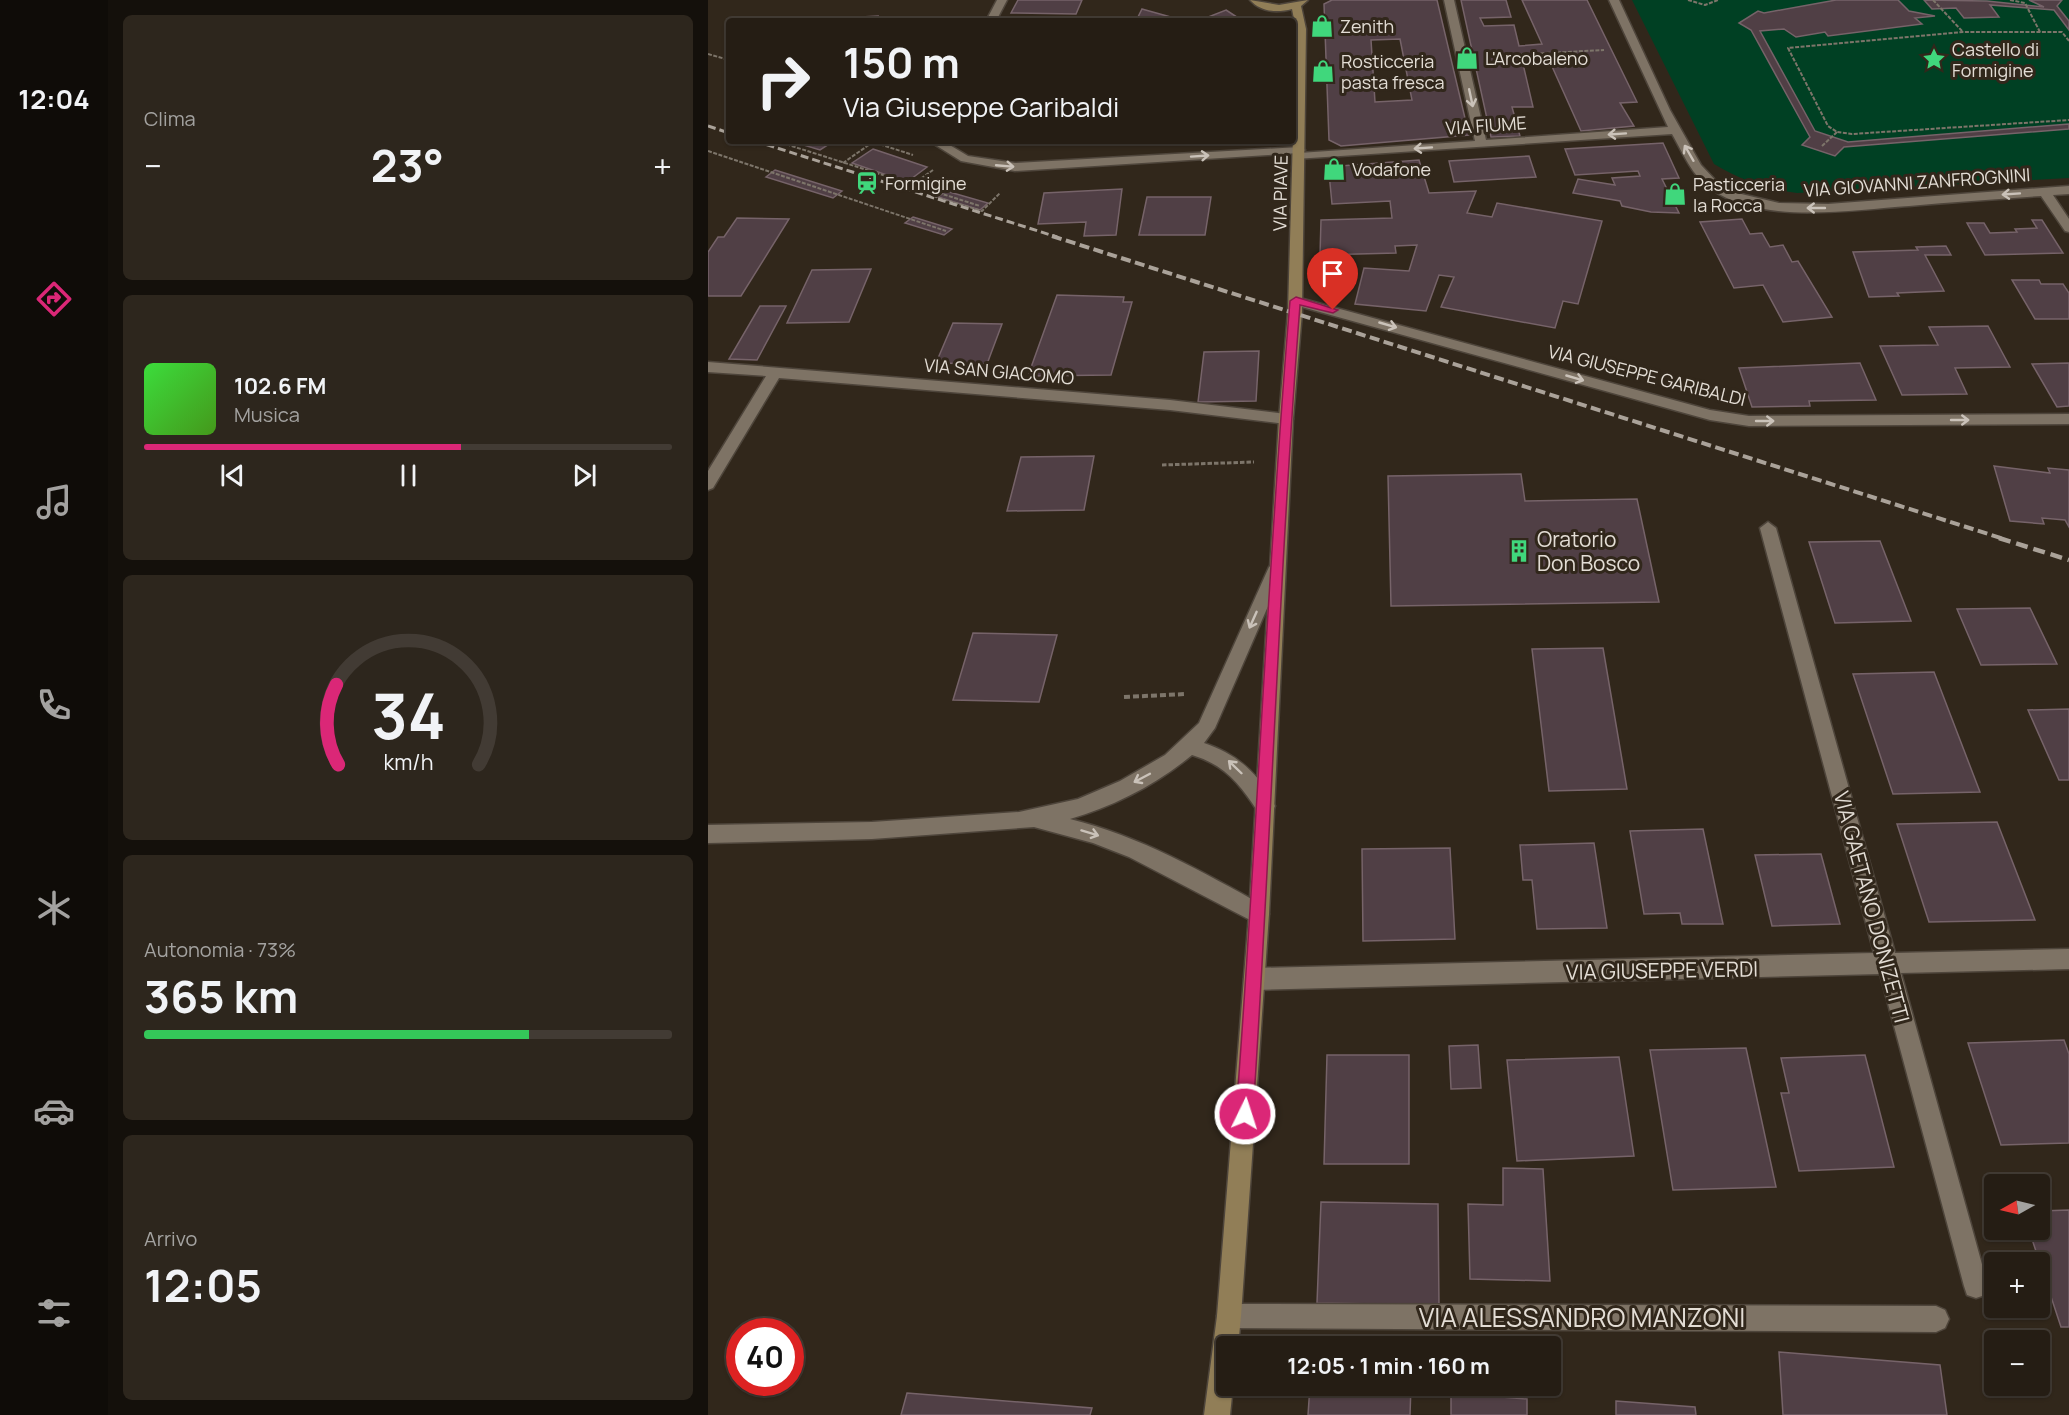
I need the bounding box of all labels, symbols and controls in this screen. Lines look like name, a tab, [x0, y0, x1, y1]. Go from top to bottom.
shop icon: Zenith	[1309, 13, 1335, 39]
place label: Zenith	[1340, 14, 1394, 38]
text: 150 m	[843, 33, 960, 91]
place label: Castello di Formigine	[1952, 37, 2039, 82]
icon: right	[744, 42, 822, 120]
shop icon: L'Arcobaleno	[1454, 45, 1480, 71]
place label: L'Arcobaleno	[1485, 46, 1588, 70]
place icon: Castello di Formigine	[1921, 46, 1947, 72]
place label: Rosticceria pasta fresca	[1341, 49, 1444, 94]
shop icon: Rosticceria pasta fresca	[1310, 58, 1336, 84]
text: 12:04	[18, 80, 90, 117]
text: Via Giuseppe Garibaldi	[843, 88, 1119, 125]
one-way arrow	[1466, 88, 1477, 107]
text: Clima	[144, 105, 196, 132]
street label: VIA FIUME	[1445, 110, 1527, 140]
one-way arrow	[1608, 129, 1628, 140]
text: 23°	[371, 134, 444, 196]
text: −	[144, 143, 162, 188]
text: +	[653, 143, 672, 188]
one-way arrow	[1413, 143, 1433, 154]
one-way arrow	[1683, 145, 1695, 162]
one-way arrow	[1189, 150, 1209, 161]
street label: VIA PIAVE	[1267, 155, 1293, 231]
shop icon: Vodafone	[1321, 156, 1347, 182]
place label: Vodafone	[1352, 157, 1431, 181]
one-way arrow	[994, 161, 1014, 172]
street label: VIA GIOVANNI ZANFROGNINI	[1803, 162, 2031, 202]
station icon: Formigine	[854, 170, 880, 196]
place label: Formigine	[885, 171, 966, 195]
place label: Pasticceria la Rocca	[1693, 172, 1785, 217]
shop icon: Pasticceria la Rocca	[1662, 181, 1688, 207]
one-way arrow	[2001, 189, 2021, 200]
one-way arrow	[1807, 202, 1827, 214]
pin	[1307, 248, 1358, 310]
icon: arrive	[1316, 257, 1349, 290]
icon: directions	[33, 278, 75, 320]
one-way arrow	[1378, 320, 1397, 331]
street label: VIA GIUSEPPE GARIBALDI	[1545, 339, 1749, 411]
street label: VIA SAN GIACOMO	[923, 352, 1075, 390]
text: 102.6 FM	[234, 371, 326, 401]
one-way arrow	[1566, 372, 1585, 384]
text: Musica	[234, 401, 300, 428]
one-way arrow	[1949, 414, 1969, 426]
one-way arrow	[1754, 415, 1774, 427]
icon: previous	[216, 459, 249, 492]
icon: pause	[392, 459, 425, 492]
icon: next	[568, 459, 601, 492]
icon: music	[33, 481, 75, 523]
place label: Oratorio Don Bosco	[1537, 525, 1640, 577]
building icon: Oratorio Don Bosco	[1506, 538, 1532, 564]
one-way arrow	[1247, 611, 1258, 629]
text: 34	[371, 672, 445, 758]
icon: phone	[33, 684, 75, 726]
text: km/h	[383, 747, 433, 776]
one-way arrow	[1228, 760, 1243, 774]
one-way arrow	[1134, 772, 1151, 784]
street label: VIA GAETANO DONIZETTI	[1828, 788, 1916, 1026]
one-way arrow	[1080, 828, 1099, 839]
icon: climate	[33, 887, 75, 929]
text: Autonomia · 73%	[144, 936, 296, 963]
street label: VIA GIUSEPPE VERDI	[1566, 954, 1758, 986]
text: 365 km	[144, 965, 298, 1027]
position arrow	[1213, 1082, 1277, 1146]
icon: car	[33, 1090, 75, 1132]
north arrow	[1984, 1174, 2050, 1240]
map controls	[1984, 1174, 2050, 1396]
text: Arrivo	[144, 1225, 197, 1252]
button: +	[1984, 1252, 2050, 1318]
text: 12:05	[144, 1254, 262, 1316]
icon: filters	[33, 1292, 75, 1334]
street label: VIA ALESSANDRO MANZONI	[1419, 1299, 1745, 1335]
speed limit sign: 40	[726, 1318, 804, 1396]
button: −	[1984, 1330, 2050, 1396]
text: 12:05 · 1 min · 160 m	[1287, 1351, 1490, 1381]

